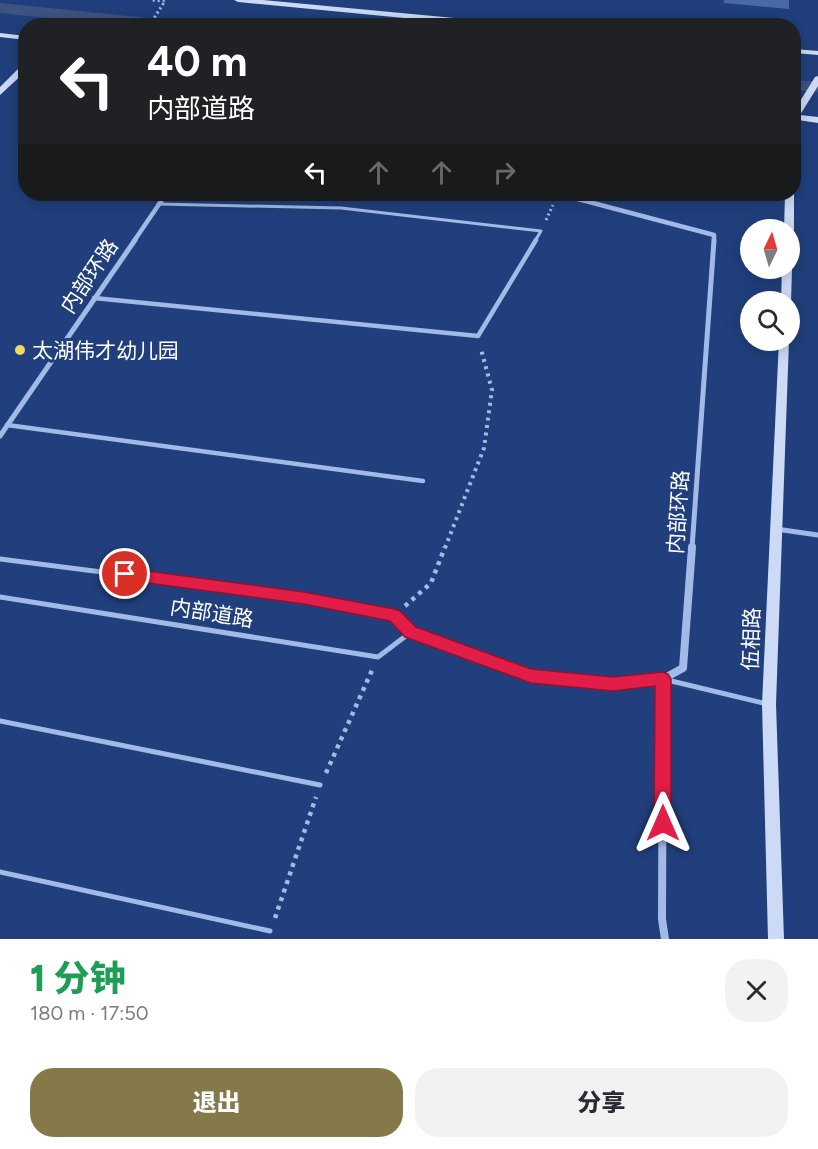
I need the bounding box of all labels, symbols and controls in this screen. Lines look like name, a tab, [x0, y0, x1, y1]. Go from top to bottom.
text: 40 m	[147, 36, 247, 87]
icon: left	[48, 42, 126, 120]
text: 内部道路	[147, 92, 255, 125]
icon: left	[299, 156, 332, 189]
icon: ahead	[362, 156, 395, 189]
icon: ahead	[425, 156, 458, 189]
icon: right	[488, 156, 521, 189]
north arrow	[740, 219, 800, 279]
map controls	[740, 219, 800, 351]
street label: 内部环路	[55, 234, 123, 318]
button: search	[740, 291, 800, 351]
place label: 太湖伟才幼儿园	[32, 338, 179, 363]
marker: 太湖伟才幼儿园	[13, 343, 27, 357]
street label: 内部环路	[663, 469, 693, 555]
pin	[99, 548, 150, 599]
icon: arrive	[108, 557, 141, 590]
street label: 内部道路	[169, 594, 255, 632]
street label: 伍相路	[737, 607, 765, 671]
position arrow	[631, 791, 695, 855]
text: 1 分钟	[30, 957, 126, 1000]
button: close	[725, 959, 788, 1022]
text: 180 m · 17:50	[30, 1001, 149, 1025]
button: 退出	[30, 1068, 403, 1137]
button: 分享	[415, 1068, 788, 1137]

